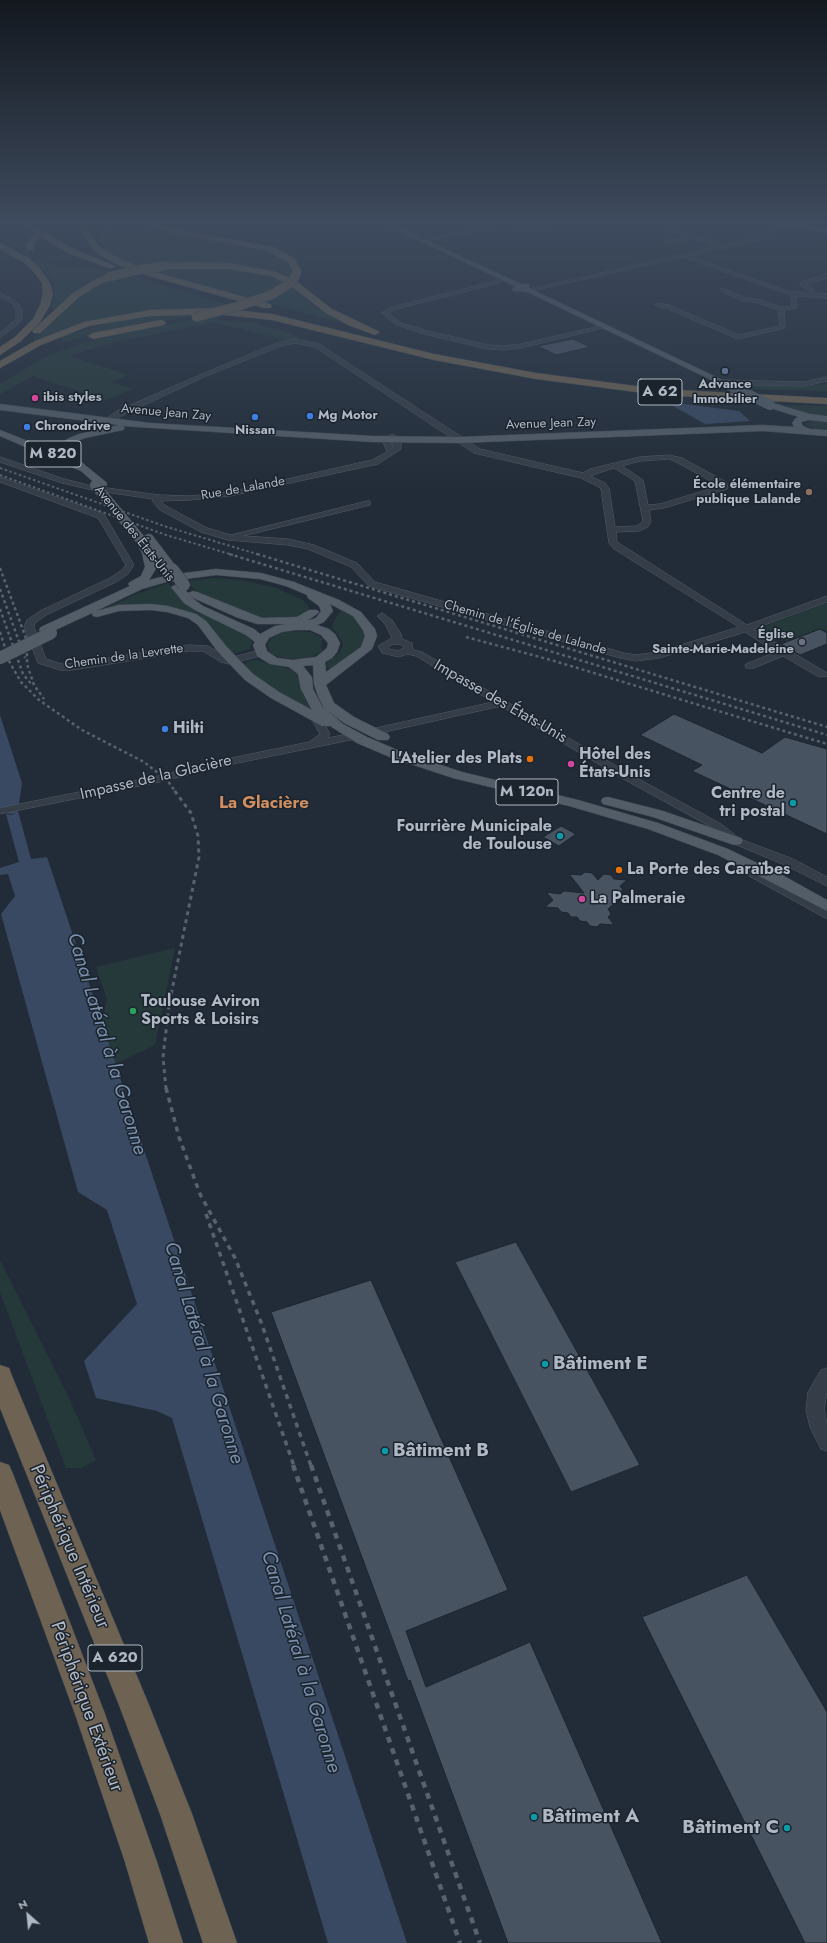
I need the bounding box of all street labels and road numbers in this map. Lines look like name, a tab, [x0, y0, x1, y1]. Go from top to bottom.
road number: A 62	[638, 379, 682, 405]
street label: Avenue Jean Zay	[120, 401, 212, 425]
street label: Avenue Jean Zay	[506, 415, 596, 433]
road number: M 820	[25, 441, 81, 467]
street label: Rue de Lalande	[200, 474, 286, 504]
street label: Avenue des États-Unis	[91, 483, 177, 585]
street label: Chemin de l'Église de Lalande	[442, 597, 608, 659]
street label: Chemin de la Levrette	[64, 641, 184, 673]
street label: Impasse des États-Unis	[430, 656, 570, 748]
street label: Impasse de la Glacière	[78, 751, 234, 805]
road number: M 120n	[496, 779, 558, 805]
street label: Périphérique Intérieur	[24, 1461, 114, 1633]
street label: Périphérique Extérieur	[45, 1619, 127, 1795]
road number: A 620	[88, 1645, 142, 1671]

